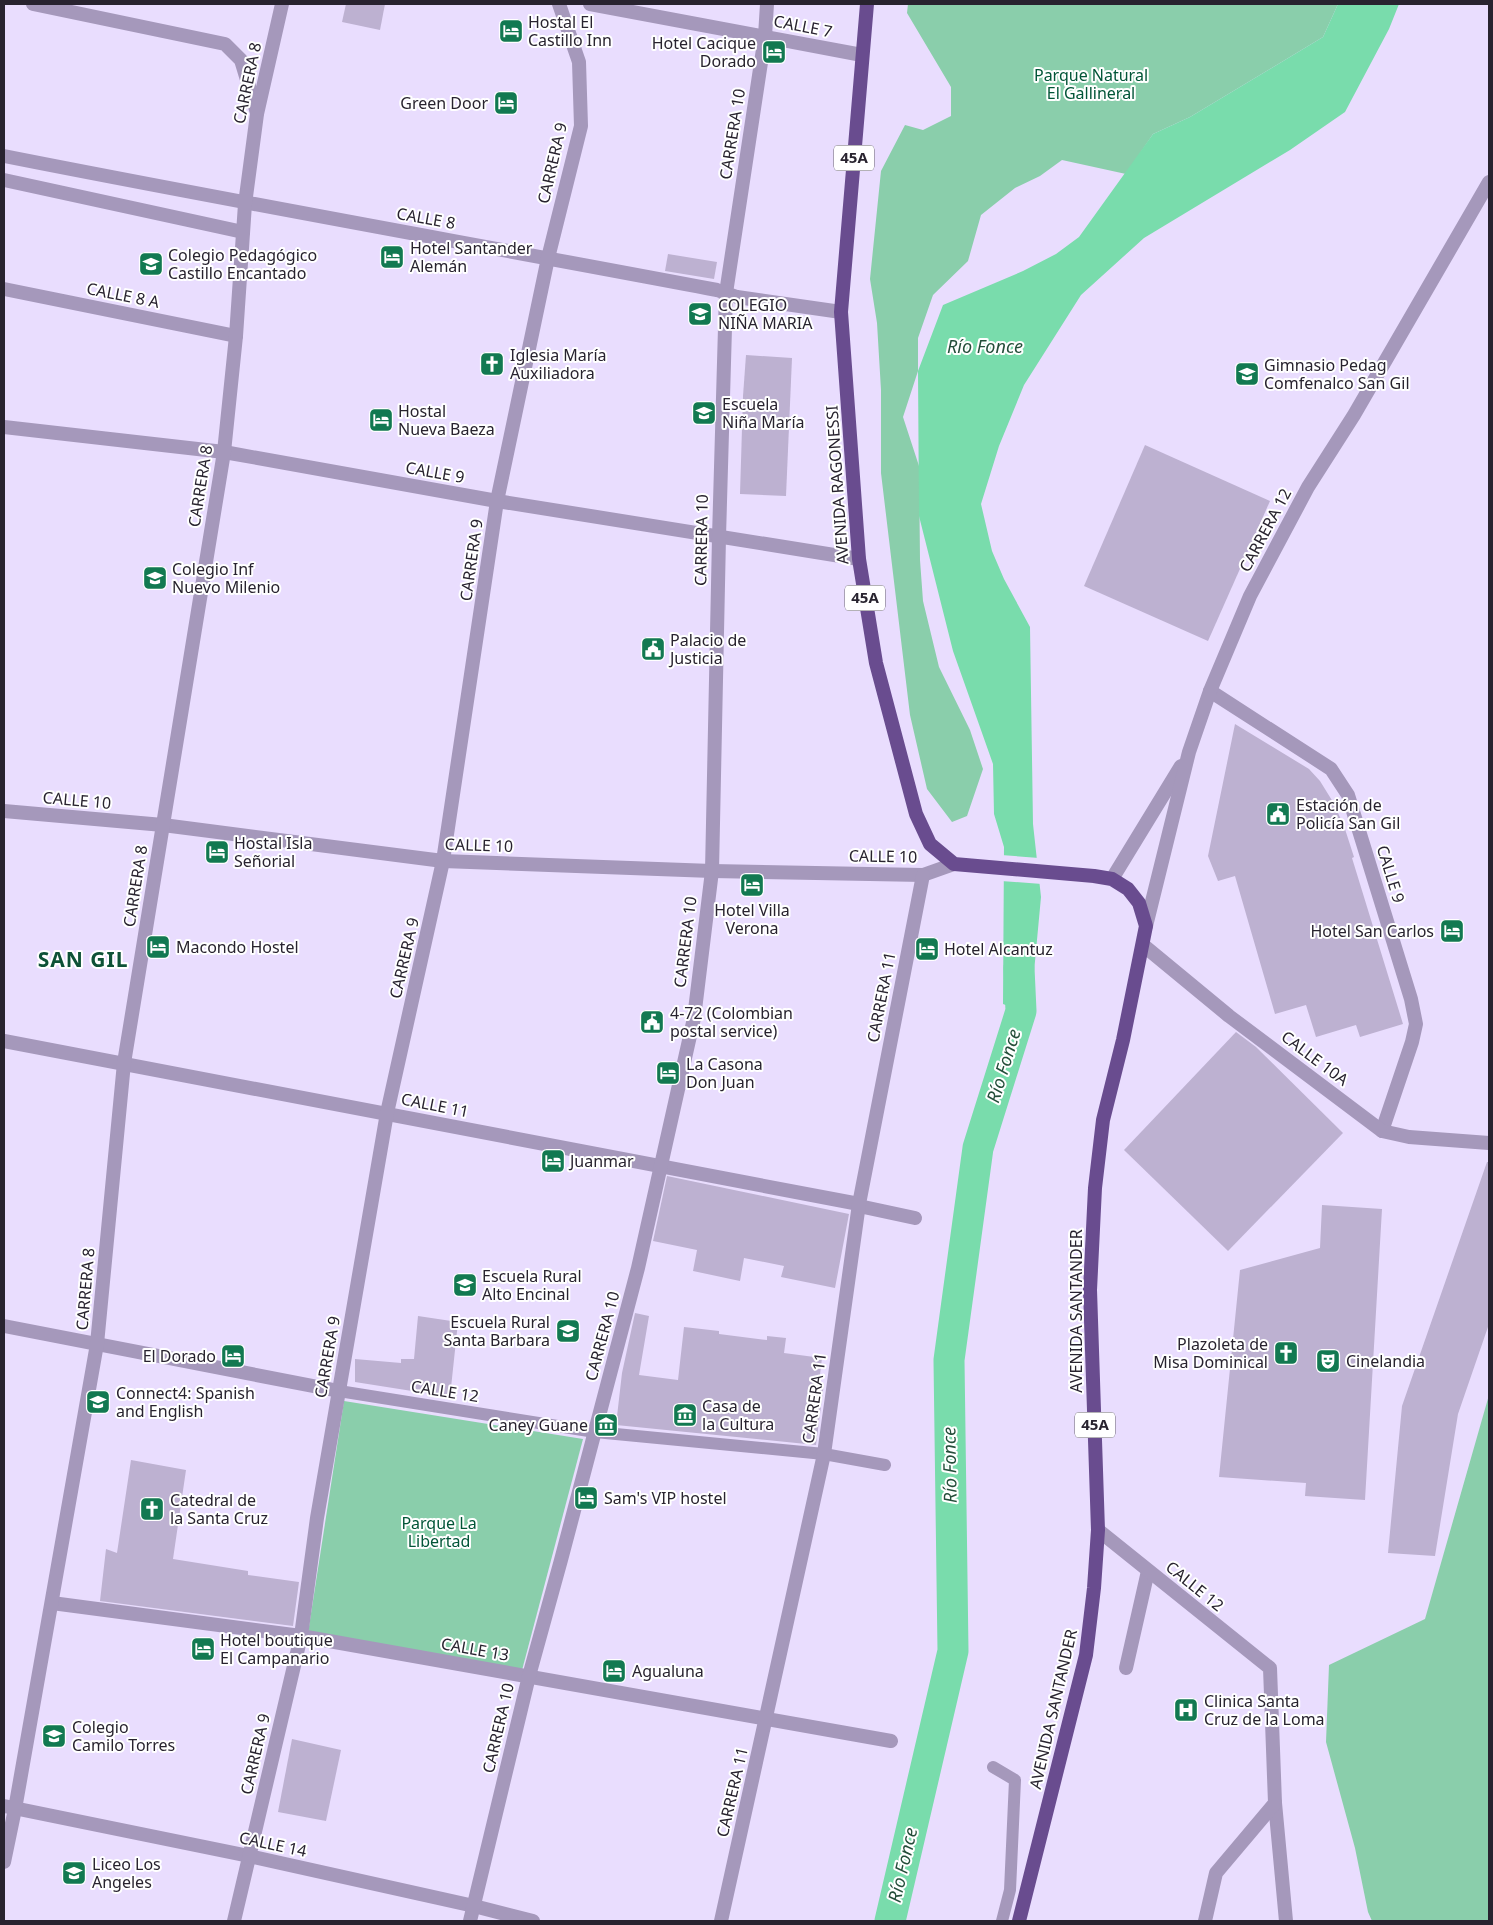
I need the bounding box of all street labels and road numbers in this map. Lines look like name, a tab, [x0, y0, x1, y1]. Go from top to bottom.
street label: CALLE 7	[772, 10, 834, 42]
street label: CARRERA 8	[228, 40, 266, 126]
street label: CARRERA 10	[714, 87, 750, 181]
street label: CARRERA 9	[532, 120, 572, 206]
road number: 45A	[834, 146, 874, 170]
street label: CALLE 8	[395, 202, 457, 234]
street label: CALLE 8 A	[85, 277, 162, 313]
street label: AVENIDA RAGONESSI	[820, 405, 854, 565]
street label: CARRERA 8	[183, 443, 217, 529]
street label: CALLE 9	[404, 456, 466, 488]
street label: CARRERA 12	[1234, 484, 1296, 576]
street label: CARRERA 10	[689, 494, 713, 586]
street label: CARRERA 9	[454, 518, 488, 602]
road number: 45A	[845, 586, 885, 610]
street label: CALLE 10	[42, 786, 112, 814]
street label: CALLE 10	[444, 833, 514, 857]
street label: CALLE 9	[1372, 842, 1410, 906]
street label: CARRERA 8	[118, 843, 152, 929]
street label: CALLE 10	[849, 844, 917, 868]
street label: CARRERA 10	[668, 895, 702, 989]
street label: CARRERA 9	[384, 915, 424, 1001]
street label: CARRERA 11	[861, 950, 901, 1044]
street label: CALLE 10A	[1277, 1026, 1354, 1091]
street label: CALLE 11	[399, 1088, 471, 1122]
street label: AVENIDA SANTANDER	[1065, 1229, 1087, 1393]
street label: CARRERA 8	[70, 1247, 100, 1331]
street label: CARRERA 10	[579, 1289, 625, 1383]
street label: CARRERA 9	[309, 1314, 345, 1400]
street label: CARRERA 11	[797, 1351, 831, 1445]
street label: CALLE 12	[409, 1375, 481, 1407]
road number: 45A	[1075, 1412, 1115, 1438]
street label: CALLE 12	[1161, 1556, 1229, 1616]
street label: AVENIDA SANTANDER	[1024, 1627, 1082, 1791]
street label: CALLE 13	[439, 1632, 511, 1666]
street label: CARRERA 10	[477, 1681, 519, 1775]
street label: CARRERA 9	[235, 1711, 275, 1797]
street label: CARRERA 11	[711, 1745, 753, 1839]
street label: CALLE 14	[237, 1826, 309, 1862]

